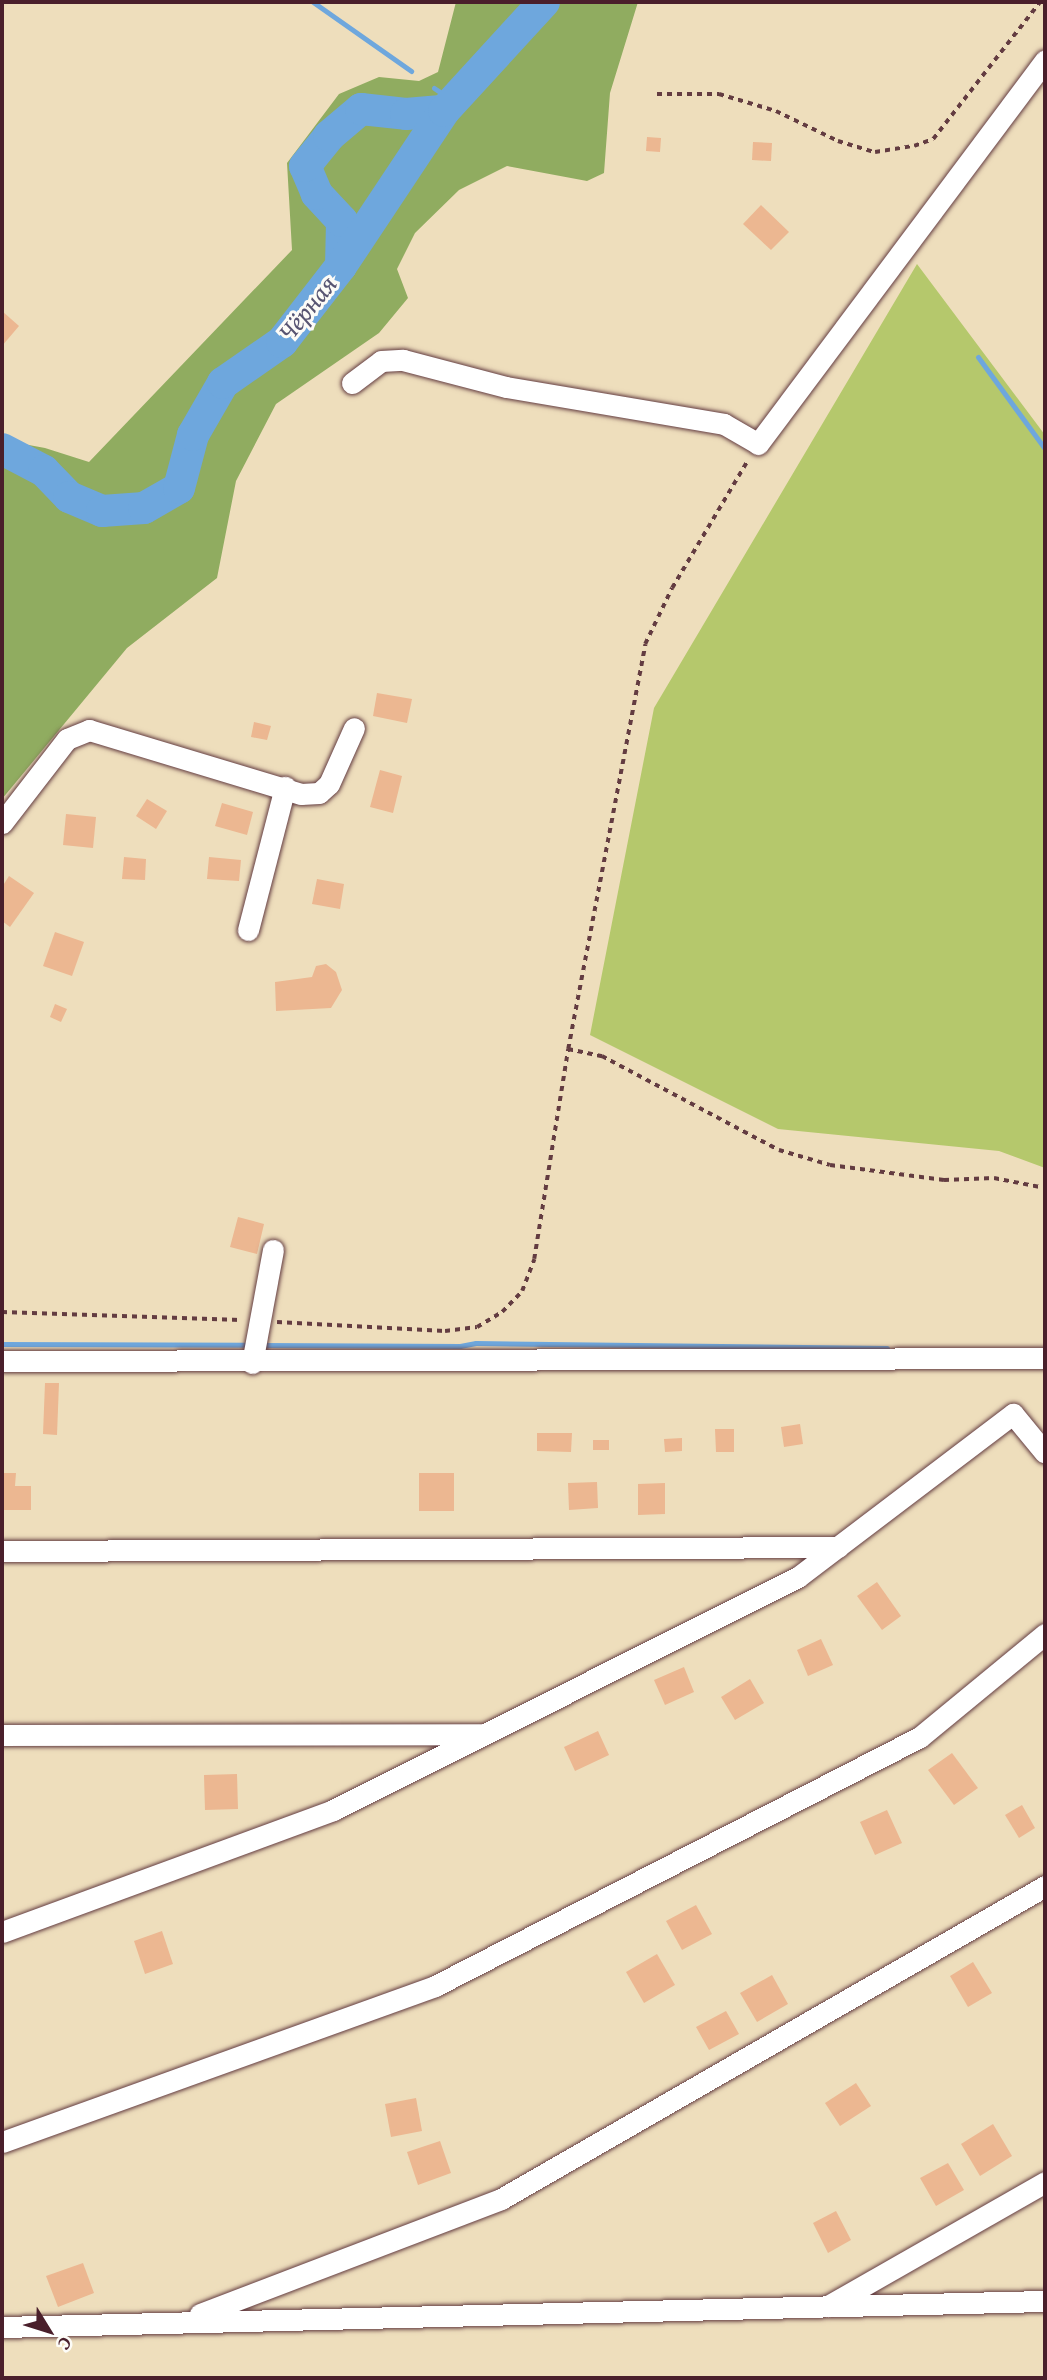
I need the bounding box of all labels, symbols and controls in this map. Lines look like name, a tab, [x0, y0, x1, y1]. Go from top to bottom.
water label: Чёрная	[271, 269, 343, 347]
north arrow	[14, 2296, 84, 2366]
text: С	[51, 2331, 80, 2357]

